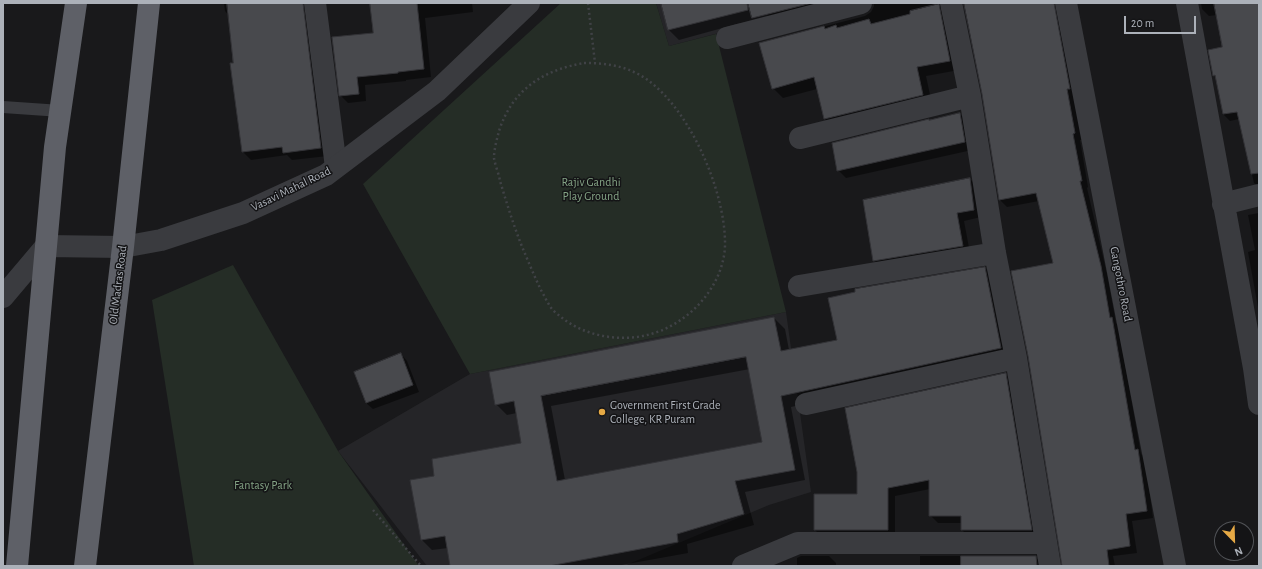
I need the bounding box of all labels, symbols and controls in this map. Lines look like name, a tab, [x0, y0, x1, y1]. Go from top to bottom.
scale bar	[1126, 8, 1198, 34]
text: 20 m	[1131, 17, 1154, 29]
street label: Vasavi Mahal Road	[249, 163, 333, 215]
park label: Rajiv Gandhi Play Ground	[561, 175, 621, 203]
street label: Old Madras Road	[106, 245, 130, 325]
street label: Gangothro Road	[1107, 245, 1135, 323]
place label: Government First Grade College, KR Puram	[610, 398, 720, 426]
marker: Government First Grade College, KR Puram	[597, 407, 607, 417]
park label: Fantasy Park	[234, 478, 292, 492]
north arrow	[1214, 521, 1254, 561]
text: N	[1233, 545, 1244, 558]

